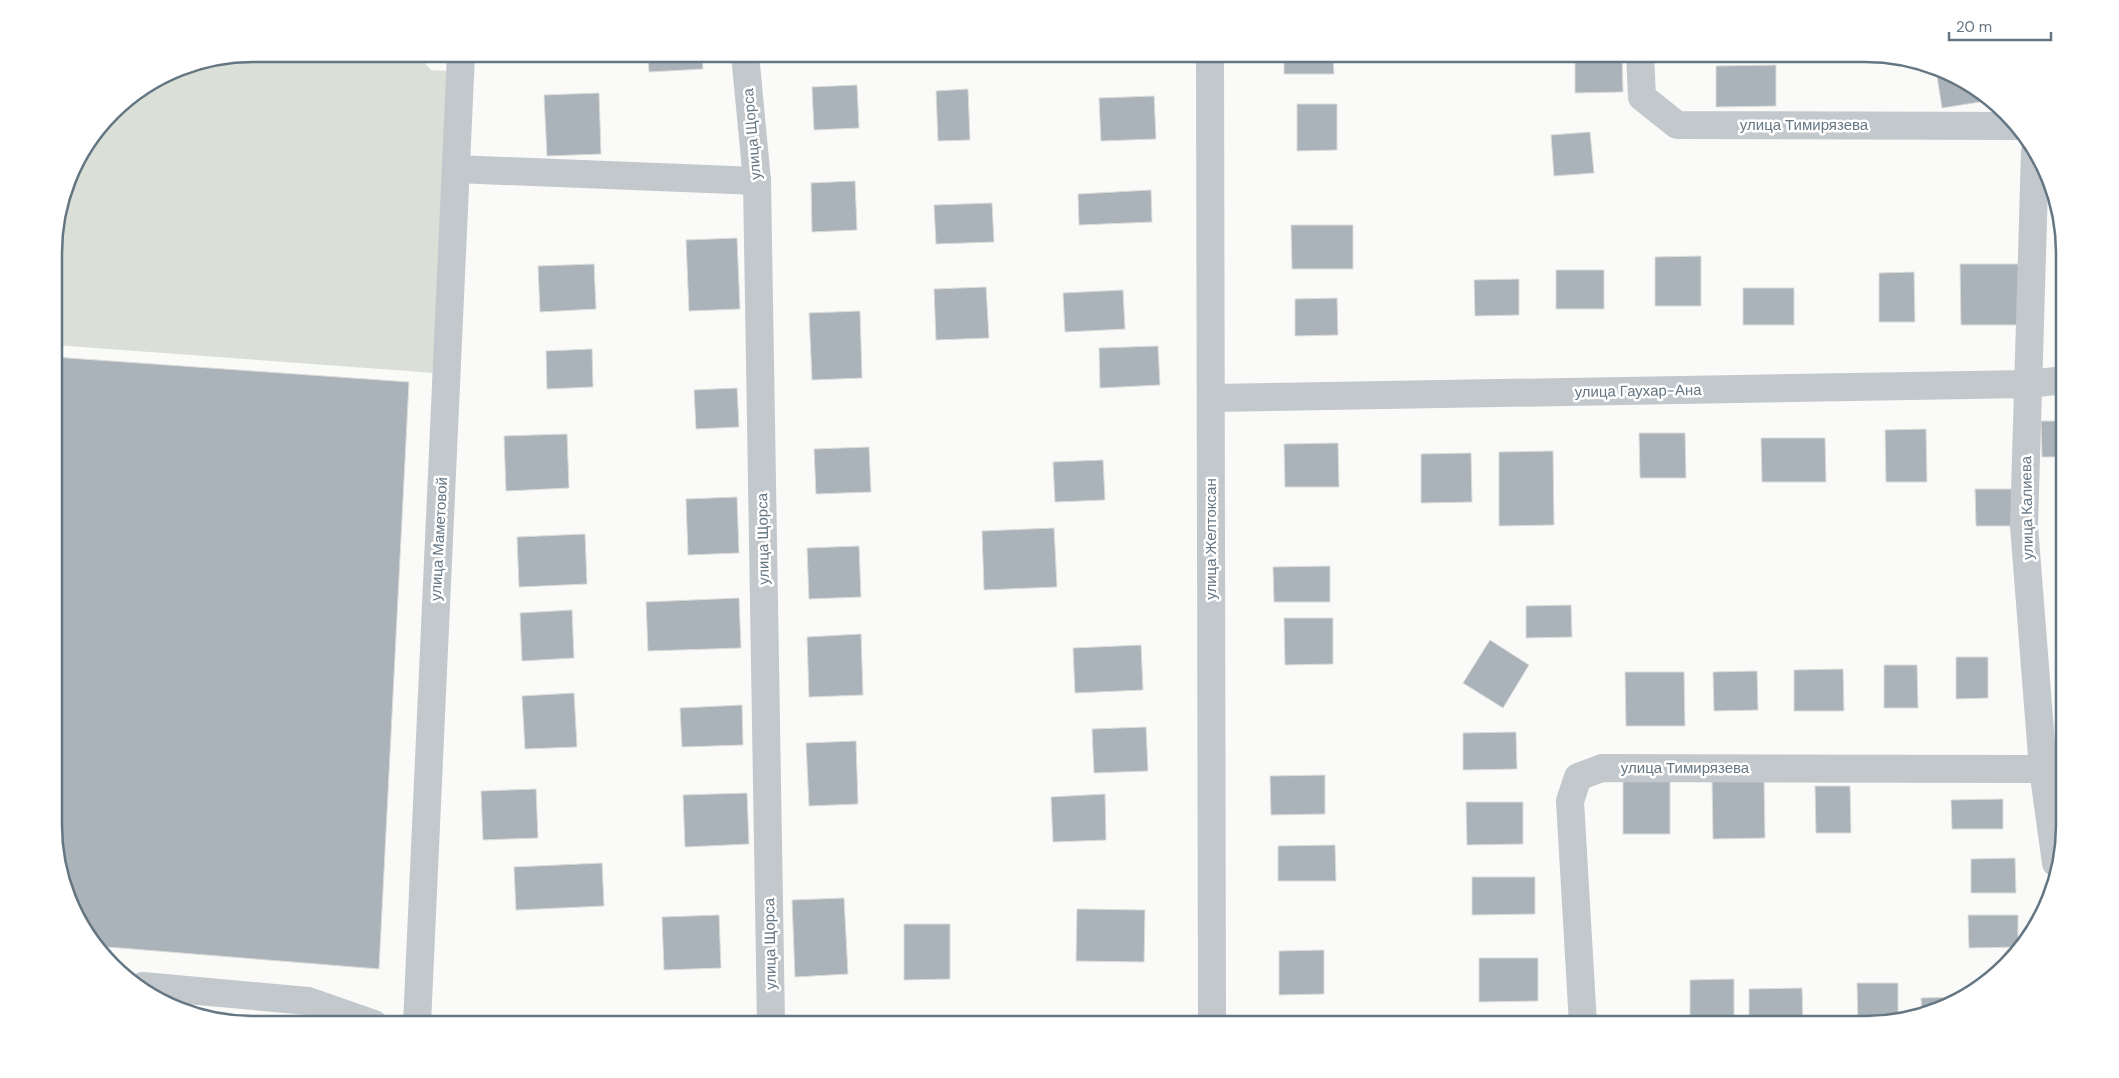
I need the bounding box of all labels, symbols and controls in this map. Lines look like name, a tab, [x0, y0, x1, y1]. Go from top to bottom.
scale bar	[1949, 10, 2052, 42]
text: 20 m	[1956, 17, 1992, 37]
street label: улица Щорса	[738, 87, 766, 181]
street label: улица Тимирязева	[1740, 115, 1869, 135]
street label: улица Гаухар-Ана	[1574, 380, 1702, 402]
street label: улица Калиева	[2016, 455, 2038, 560]
street label: улица Маметовой	[426, 477, 452, 601]
street label: улица Желтоксан	[1201, 478, 1221, 600]
street label: улица Щорса	[752, 492, 774, 585]
street label: улица Тимирязева	[1621, 758, 1750, 778]
street label: улица Щорса	[759, 897, 781, 990]

